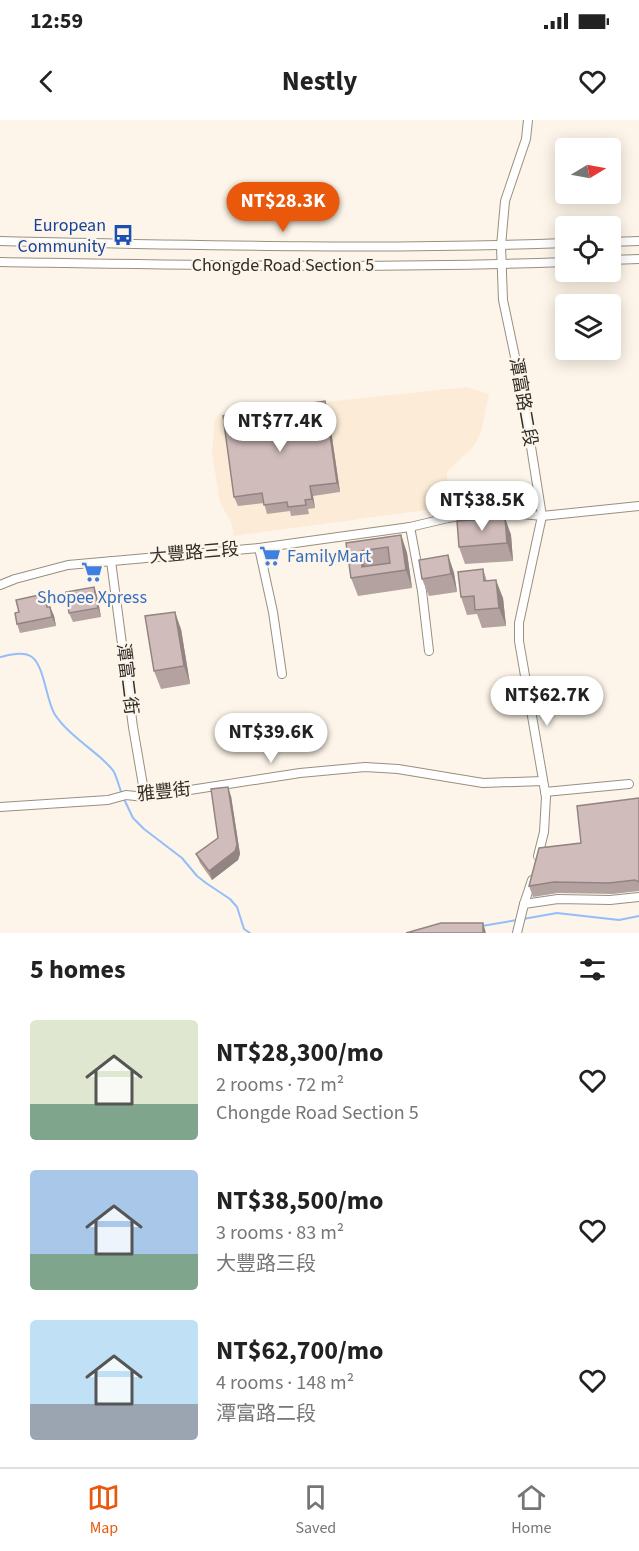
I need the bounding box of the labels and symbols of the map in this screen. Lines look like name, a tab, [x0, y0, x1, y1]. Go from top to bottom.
north arrow	[555, 138, 621, 204]
pin: NT$28.3K	[221, 182, 345, 233]
place label: European Community	[18, 213, 107, 259]
bus stop icon: European Community	[111, 223, 135, 247]
street label: Chongde Road Section 5	[192, 253, 374, 278]
street label: 潭富路二段	[503, 356, 543, 448]
pin: NT$77.4K	[218, 402, 342, 453]
pin: NT$38.5K	[420, 481, 544, 532]
street label: 大豐路三段	[148, 537, 240, 569]
supermarket icon: FamilyMart	[258, 544, 282, 568]
place label: FamilyMart	[287, 544, 371, 569]
supermarket icon: Shopee Xpress	[80, 560, 104, 584]
place label: Shopee Xpress	[37, 585, 147, 610]
street label: 潭富二街	[110, 642, 144, 716]
pin: NT$62.7K	[485, 676, 609, 727]
pin: NT$39.6K	[209, 713, 333, 764]
street label: 雅豐街	[136, 777, 192, 807]

